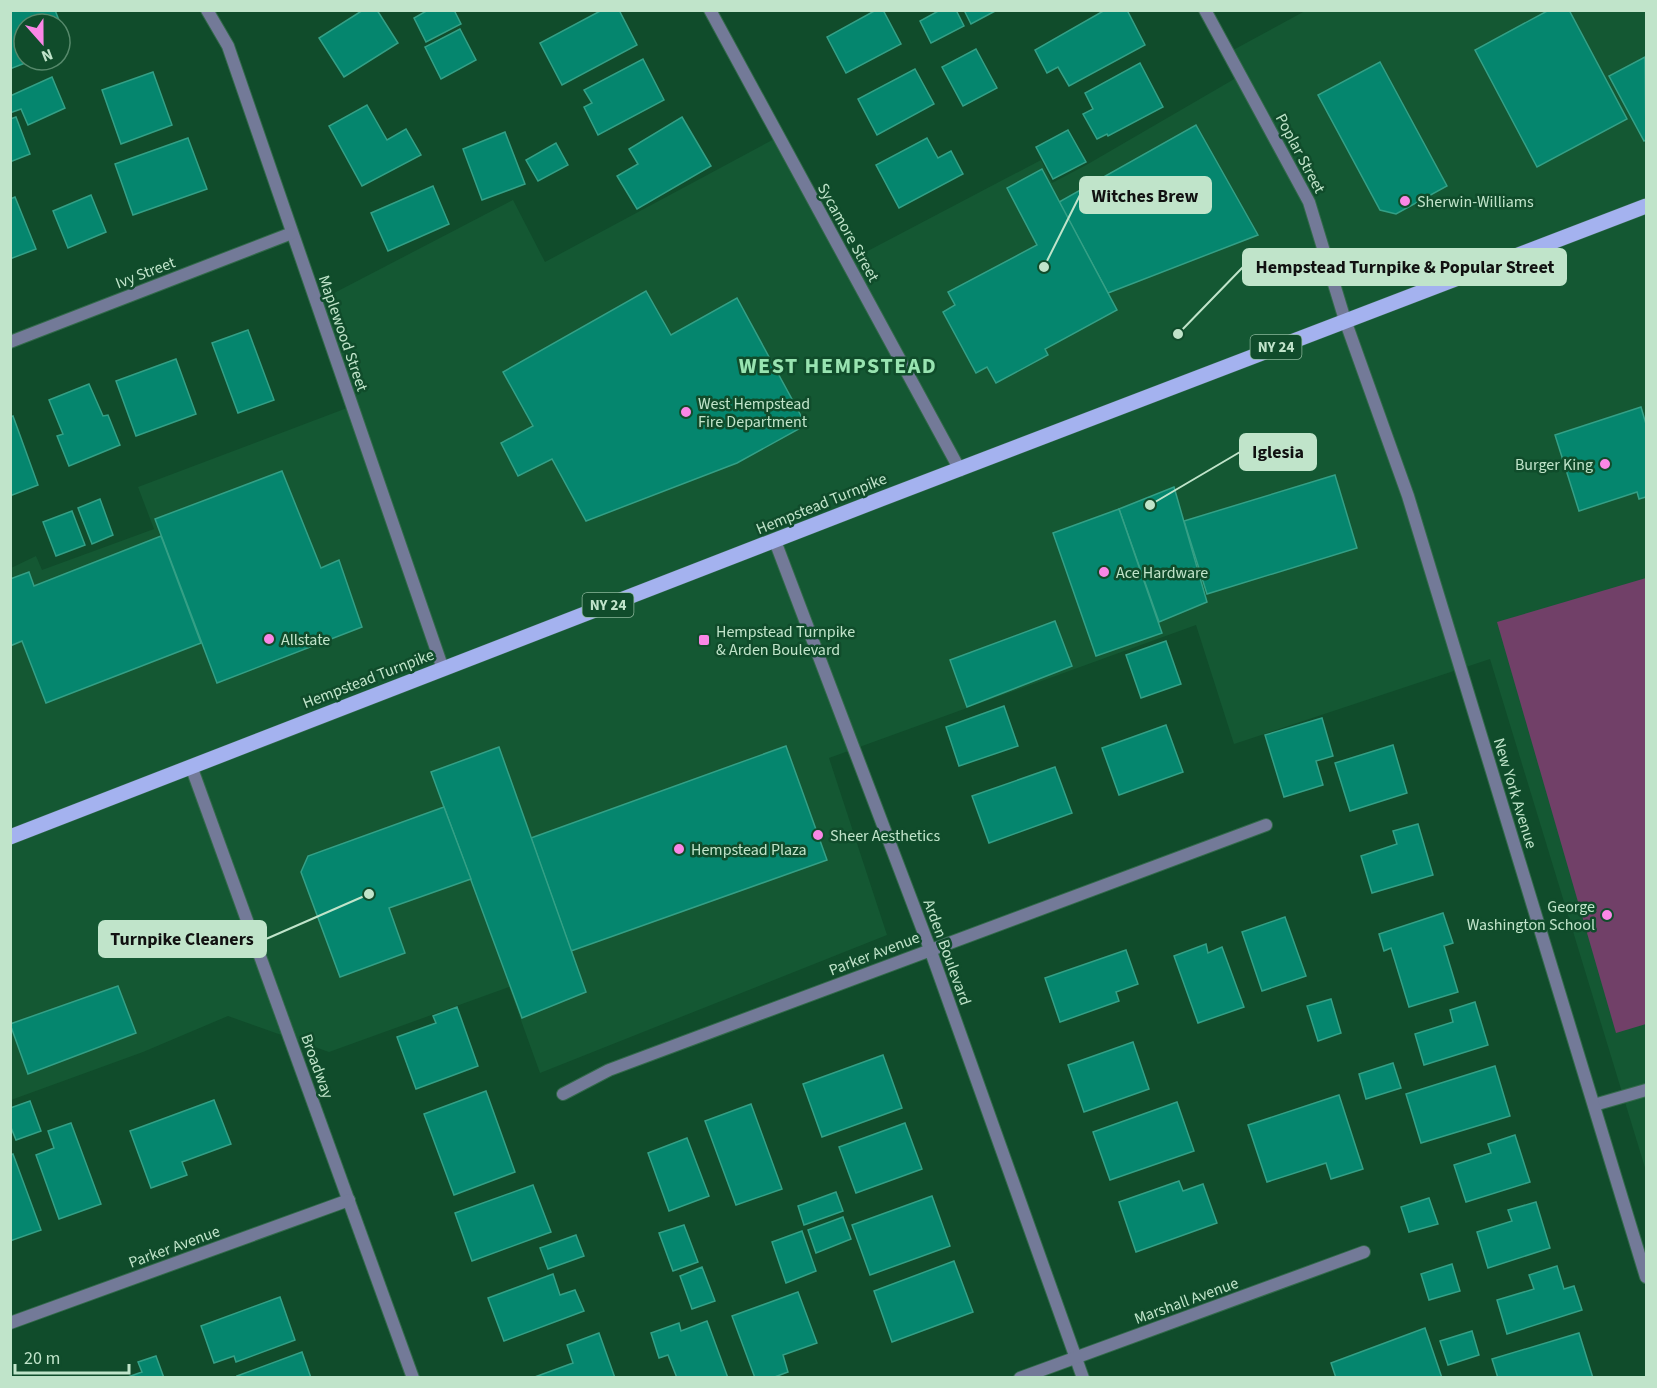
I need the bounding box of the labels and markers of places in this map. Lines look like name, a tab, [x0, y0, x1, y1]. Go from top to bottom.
callout: Witches Brew	[1080, 177, 1211, 213]
place label: Sherwin-Williams	[1417, 191, 1534, 213]
marker: Sherwin-Williams	[1398, 194, 1412, 208]
callout: Hempstead Turnpike & Popular Street	[1243, 249, 1566, 285]
place label: West Hempstead Fire Department	[698, 393, 810, 433]
marker: West Hempstead Fire Department	[679, 405, 693, 419]
callout: Iglesia	[1240, 434, 1316, 470]
place label: Burger King	[1515, 454, 1593, 476]
marker: Burger King	[1598, 457, 1612, 471]
place label: Ace Hardware	[1116, 562, 1208, 584]
marker: Ace Hardware	[1097, 565, 1111, 579]
place label: Hempstead Turnpike & Arden Boulevard	[716, 621, 855, 661]
place label: Allstate	[281, 629, 330, 651]
marker: Allstate	[262, 632, 276, 646]
marker: Hempstead Turnpike & Arden Boulevard	[697, 633, 711, 647]
place label: Sheer Aesthetics	[830, 825, 940, 847]
marker: Sheer Aesthetics	[811, 828, 825, 842]
place label: Hempstead Plaza	[691, 839, 807, 861]
marker: Hempstead Plaza	[672, 842, 686, 856]
place label: George Washington School	[1467, 896, 1595, 936]
marker: George Washington School	[1600, 908, 1614, 922]
callout: Turnpike Cleaners	[99, 921, 266, 957]

